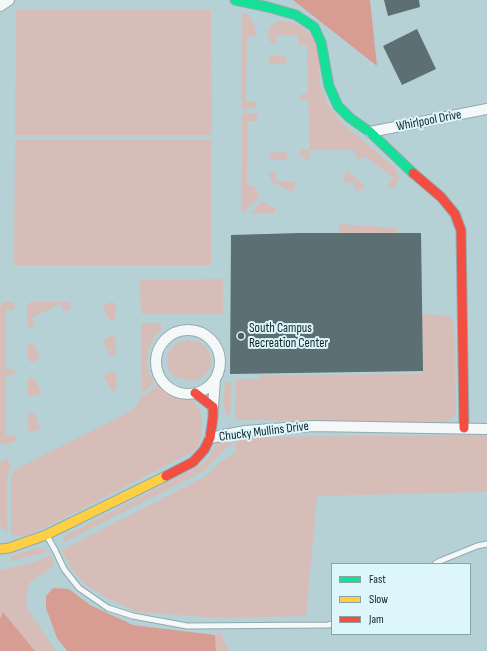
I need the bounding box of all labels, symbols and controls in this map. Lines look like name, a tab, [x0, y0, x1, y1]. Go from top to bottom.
street label: Whirlpool Drive	[395, 107, 463, 135]
place label: South Campus Recreation Center	[249, 321, 328, 352]
marker: South Campus Recreation Center	[236, 331, 246, 341]
street label: Chucky Mullins Drive	[218, 419, 310, 445]
legend	[331, 563, 471, 635]
text: Fast	[369, 572, 386, 587]
text: Slow	[369, 592, 388, 607]
text: Jam	[369, 612, 384, 627]

